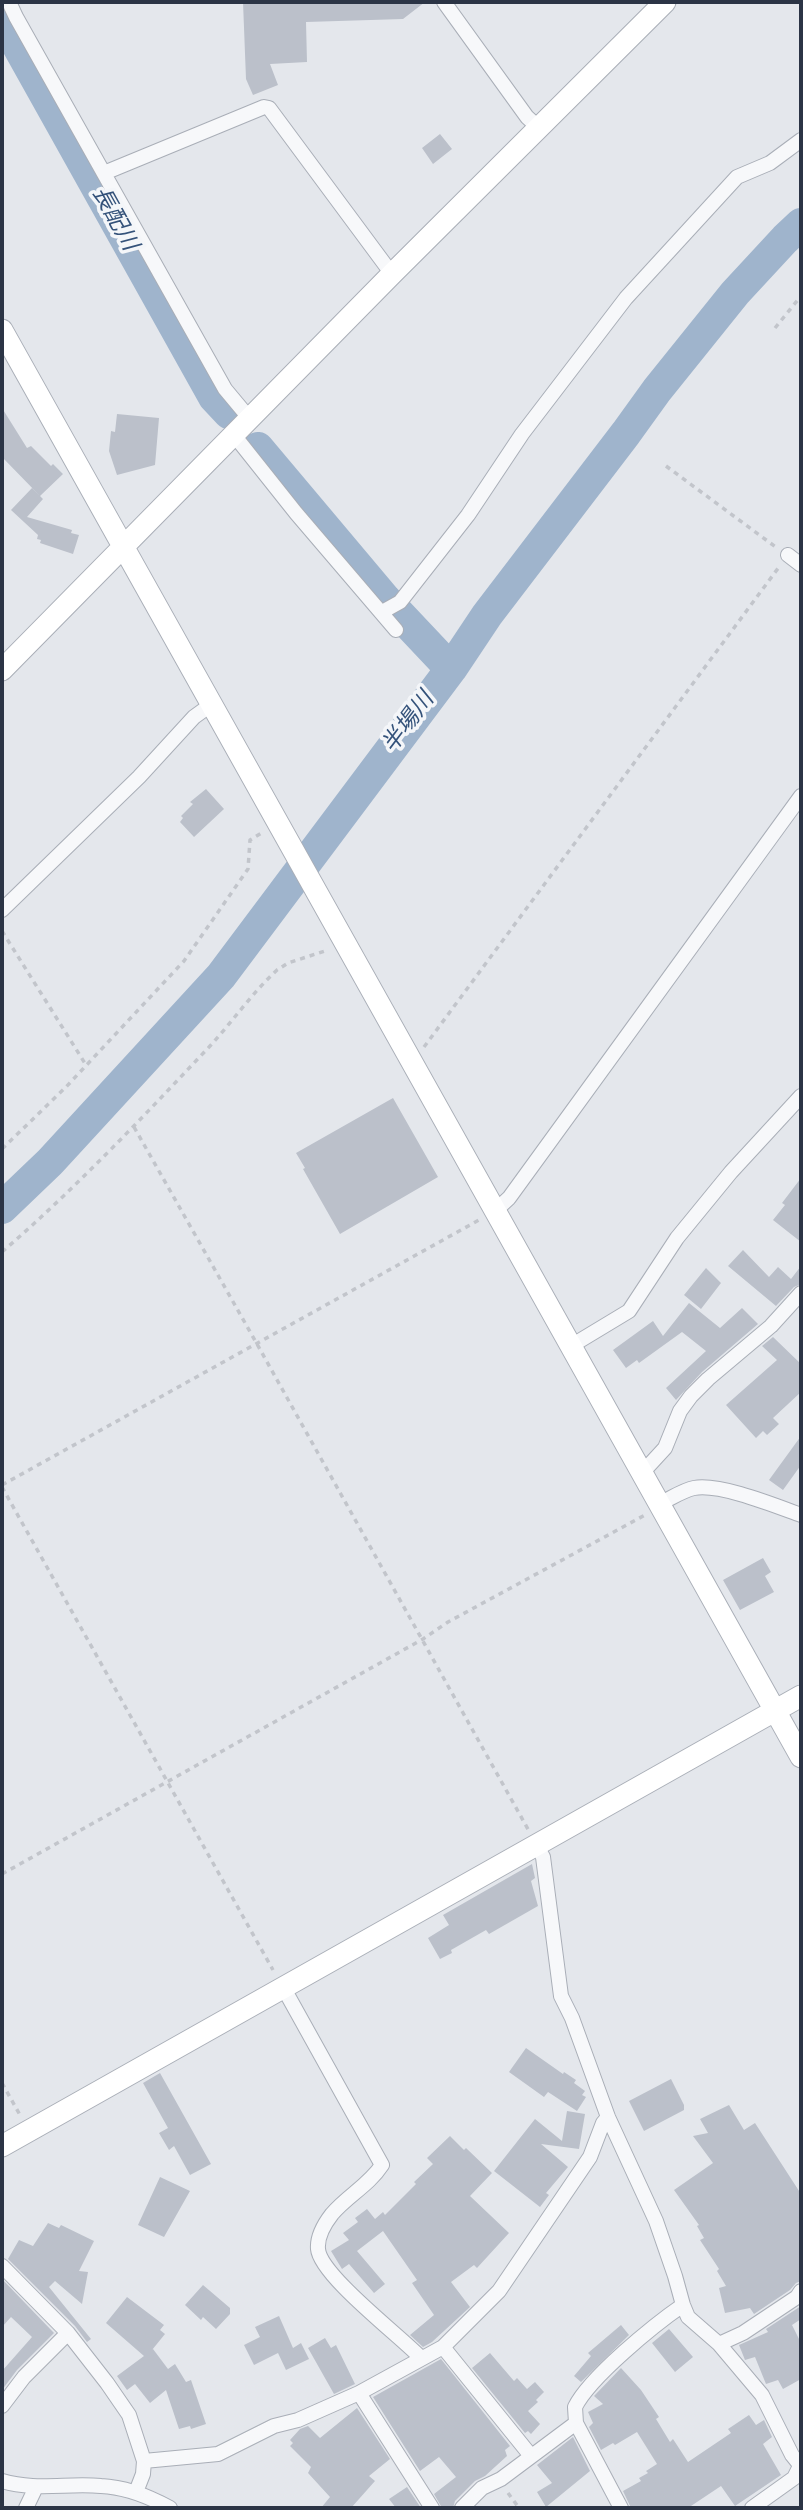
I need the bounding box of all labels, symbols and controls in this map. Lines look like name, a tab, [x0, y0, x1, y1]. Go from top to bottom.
water label: 長配川	[85, 182, 143, 256]
water label: 半場川	[377, 687, 441, 759]

